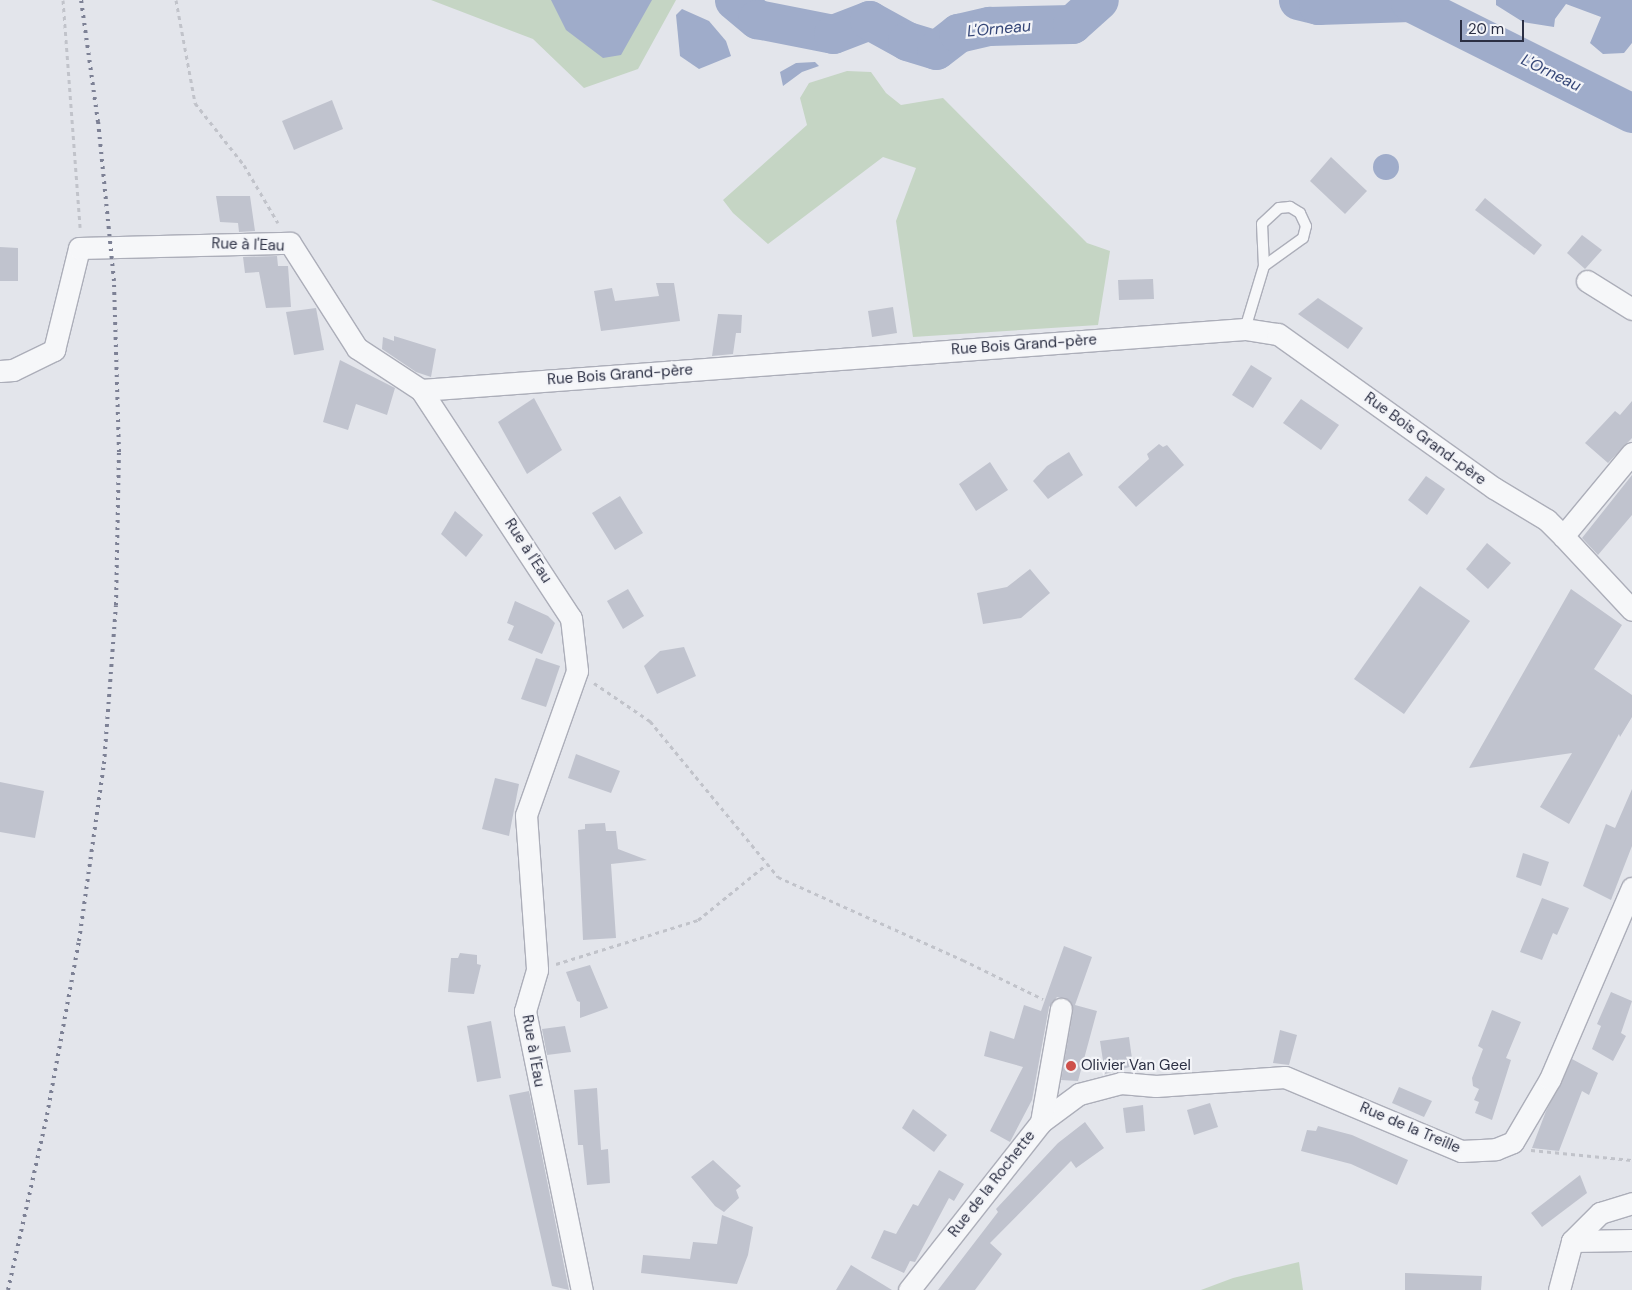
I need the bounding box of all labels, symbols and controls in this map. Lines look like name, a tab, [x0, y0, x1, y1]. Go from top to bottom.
scale bar	[1462, 10, 1526, 42]
water label: L'Orneau	[966, 17, 1032, 41]
text: 20 m	[1468, 19, 1504, 39]
water label: L'Orneau	[1518, 50, 1584, 96]
street label: Rue à l'Eau	[211, 235, 285, 255]
street label: Rue Bois Grand-père	[951, 331, 1097, 359]
street label: Rue Bois Grand-père	[547, 361, 693, 389]
street label: Rue Bois Grand-père	[1361, 389, 1489, 489]
street label: Rue à l'Eau	[501, 515, 555, 587]
street label: Rue à l'Eau	[518, 1013, 548, 1089]
place label: Olivier Van Geel	[1081, 1057, 1191, 1075]
marker: Olivier Van Geel	[1065, 1060, 1077, 1072]
street label: Rue de la Treille	[1357, 1099, 1463, 1157]
street label: Rue de la Rochette	[945, 1127, 1039, 1241]

